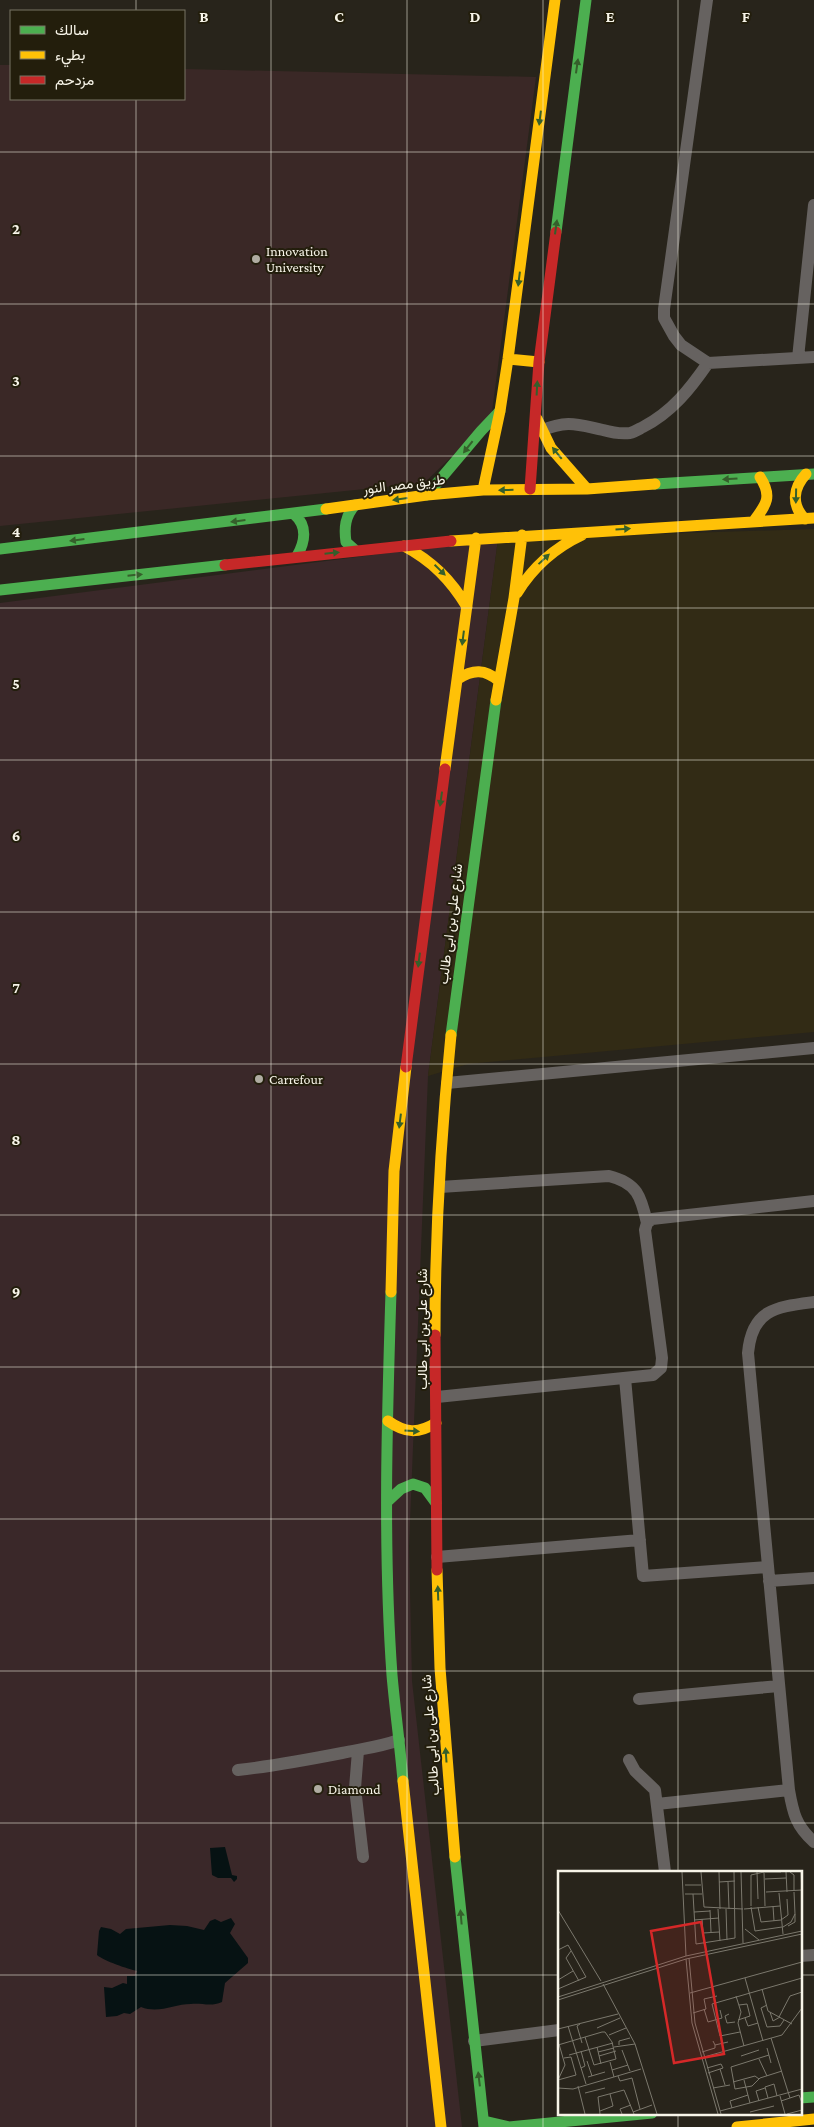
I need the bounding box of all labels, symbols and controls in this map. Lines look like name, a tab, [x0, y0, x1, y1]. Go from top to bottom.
text: B	[199, 8, 209, 25]
text: C	[334, 8, 344, 25]
text: D	[469, 8, 481, 25]
text: E	[605, 8, 615, 25]
text: F	[742, 8, 751, 25]
legend	[10, 10, 185, 100]
text: سالك	[55, 22, 89, 38]
text: بطيء	[55, 47, 85, 68]
one-way arrow	[573, 58, 581, 74]
text: مزدحم	[55, 72, 94, 90]
one-way arrow	[535, 110, 543, 126]
one-way arrow	[552, 219, 560, 235]
text: 2	[12, 220, 20, 237]
place label: Innovation University	[266, 243, 328, 275]
marker: Innovation University	[250, 253, 262, 265]
one-way arrow	[514, 271, 522, 287]
text: 3	[12, 372, 20, 389]
one-way arrow	[534, 380, 542, 396]
one-way arrow	[463, 440, 473, 454]
one-way arrow	[551, 447, 562, 460]
street label: طريق مصر النور	[361, 471, 446, 498]
one-way arrow	[722, 475, 738, 483]
one-way arrow	[498, 486, 514, 494]
one-way arrow	[792, 489, 800, 505]
one-way arrow	[391, 495, 407, 503]
one-way arrow	[230, 517, 246, 525]
text: 4	[12, 523, 21, 540]
one-way arrow	[615, 524, 631, 532]
one-way arrow	[69, 536, 85, 544]
one-way arrow	[324, 549, 340, 557]
one-way arrow	[537, 553, 549, 565]
one-way arrow	[434, 564, 446, 576]
one-way arrow	[128, 571, 144, 579]
one-way arrow	[459, 630, 467, 646]
text: 5	[12, 675, 20, 692]
one-way arrow	[437, 791, 445, 807]
text: 6	[12, 827, 20, 844]
street label: شارع على بن ابى طالب	[435, 863, 468, 986]
one-way arrow	[415, 952, 423, 968]
text: 7	[12, 979, 20, 996]
place label: Carrefour	[269, 1071, 323, 1087]
marker: Carrefour	[253, 1073, 265, 1085]
one-way arrow	[396, 1114, 404, 1130]
text: 8	[11, 1131, 21, 1148]
street label: شارع على بن ابى طالب	[414, 1268, 433, 1390]
text: 9	[12, 1283, 20, 1300]
one-way arrow	[404, 1428, 420, 1436]
one-way arrow	[433, 1585, 441, 1601]
street label: شارع على بن ابى طالب	[418, 1674, 445, 1796]
one-way arrow	[442, 1747, 450, 1763]
place label: Diamond	[328, 1781, 381, 1797]
marker: Diamond	[312, 1783, 324, 1795]
inset map	[558, 1871, 802, 2114]
one-way arrow	[457, 1909, 465, 1925]
one-way arrow	[475, 2070, 483, 2086]

